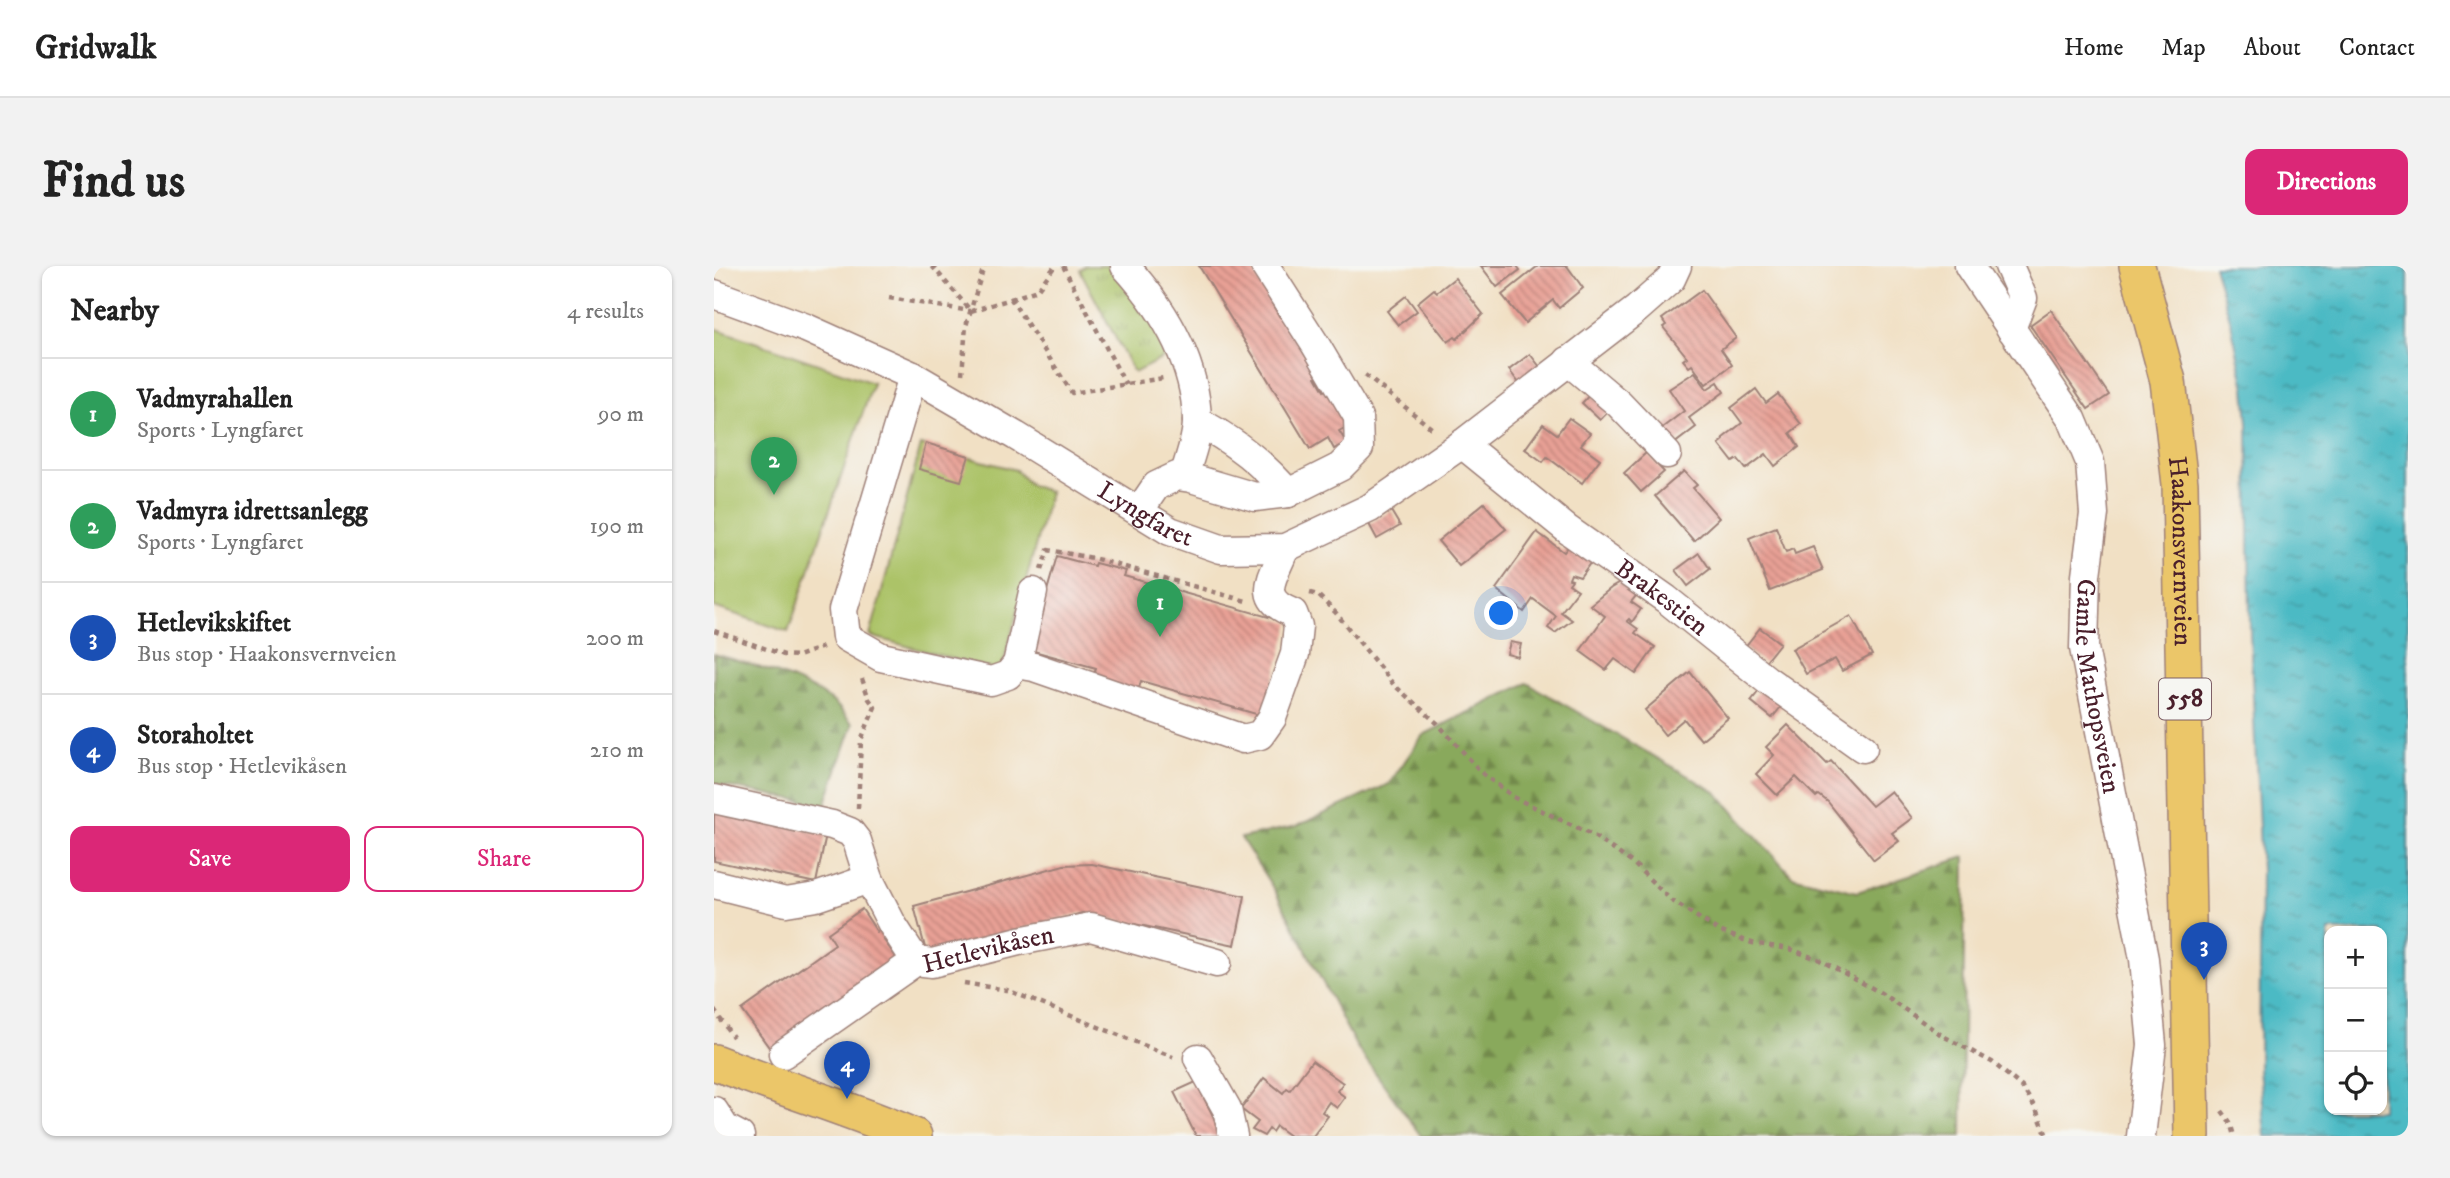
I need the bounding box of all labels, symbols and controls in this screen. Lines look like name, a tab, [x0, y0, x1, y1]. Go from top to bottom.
text: Gridwalk	[35, 28, 157, 69]
text: Home	[2064, 33, 2123, 63]
text: Map	[2161, 33, 2206, 63]
text: About	[2244, 33, 2301, 63]
text: Contact	[2339, 33, 2415, 63]
button: Directions	[2245, 149, 2408, 215]
text: Find us	[42, 151, 185, 213]
text: Nearby	[70, 293, 159, 330]
text: 4 results	[567, 297, 644, 326]
text: Vadmyrahallen	[137, 383, 293, 416]
text: 1	[89, 400, 97, 429]
text: 90 m	[598, 400, 644, 429]
text: Sports · Lyngfaret	[137, 416, 304, 445]
pin: 2	[751, 437, 797, 495]
street label: Haakonsvernveien	[2160, 454, 2199, 647]
street label: Lyngfaret	[1091, 474, 1197, 554]
text: Vadmyra idrettsanlegg	[137, 495, 368, 528]
text: 2	[87, 512, 99, 541]
text: 190 m	[590, 512, 644, 541]
text: Sports · Lyngfaret	[137, 528, 304, 557]
street label: Brakestien	[1609, 552, 1716, 643]
street label: Gamle Mathopsveien	[2067, 578, 2128, 797]
pin: 1	[1137, 579, 1183, 637]
your location	[1484, 596, 1518, 630]
text: Hetlevikskiftet	[137, 607, 291, 640]
text: 3	[89, 624, 97, 653]
text: 200 m	[586, 624, 644, 653]
text: Bus stop · Haakonsvernveien	[137, 640, 397, 669]
road number: 558	[2159, 678, 2211, 719]
text: Storaholtet	[137, 719, 253, 752]
text: 4	[86, 736, 100, 765]
text: 210 m	[590, 736, 644, 765]
text: Bus stop · Hetlevikåsen	[137, 752, 347, 781]
button: Save	[70, 826, 350, 892]
button: Share	[364, 826, 644, 892]
street label: Hetlevikåsen	[919, 918, 1057, 981]
pin: 3	[2181, 922, 2227, 980]
map controls	[2324, 926, 2387, 1115]
button: +	[2324, 926, 2387, 989]
button: −	[2324, 989, 2387, 1052]
pin: 4	[824, 1041, 870, 1099]
button: locate	[2324, 1052, 2387, 1115]

